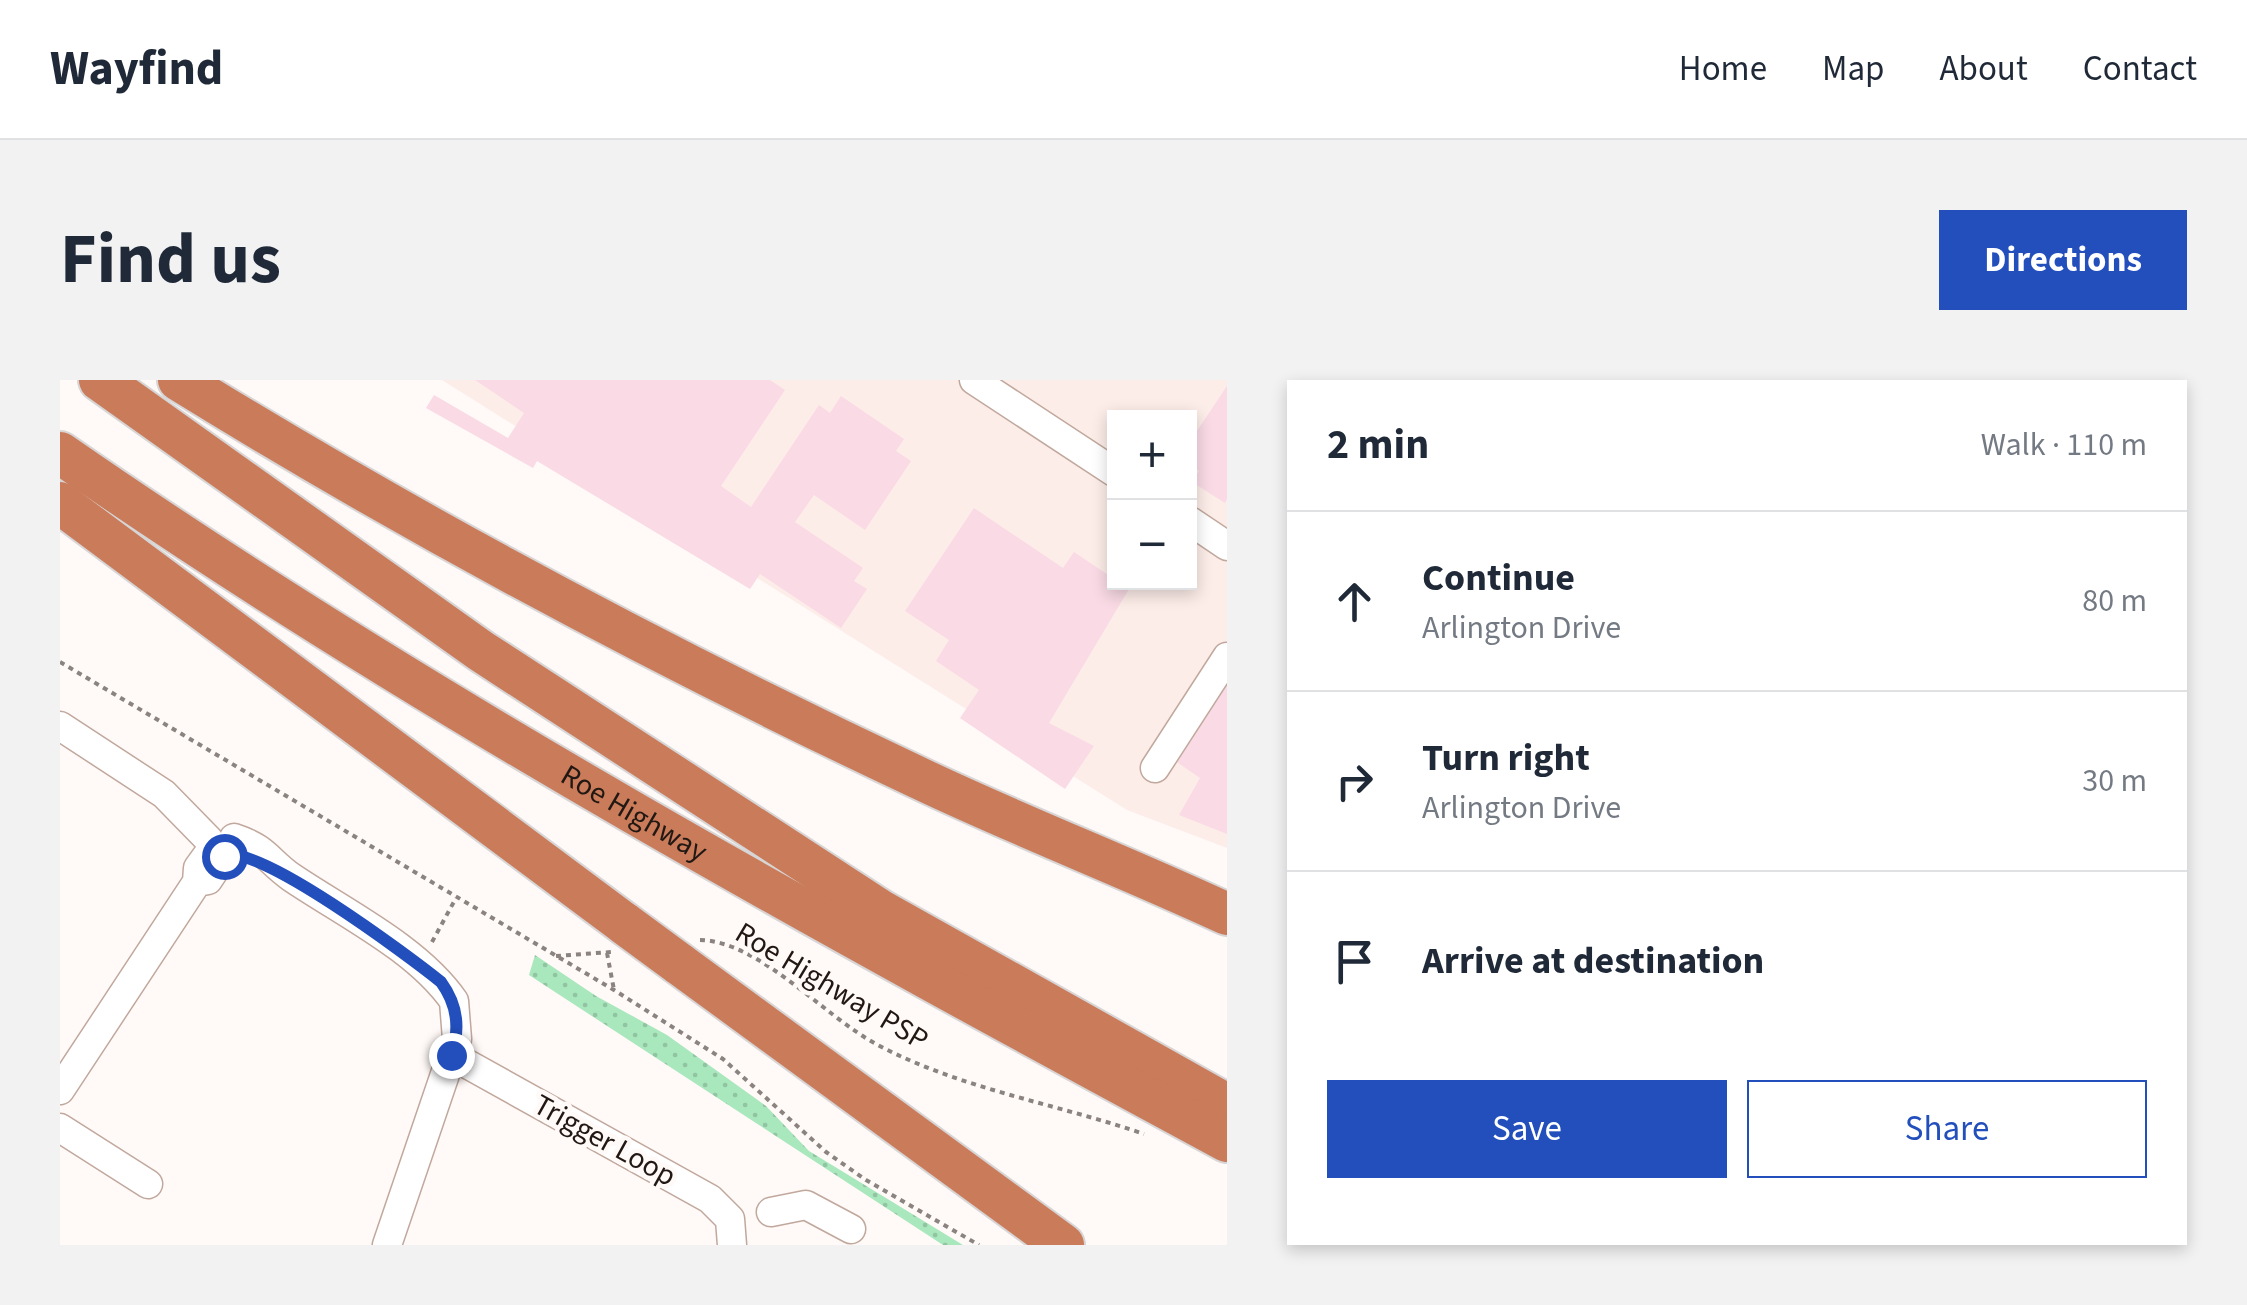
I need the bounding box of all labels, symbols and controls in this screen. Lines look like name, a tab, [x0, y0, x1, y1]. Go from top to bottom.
text: Wayfind	[50, 35, 223, 103]
text: Home	[1679, 44, 1767, 94]
text: Map	[1822, 44, 1885, 94]
text: About	[1940, 44, 2028, 94]
text: Contact	[2083, 44, 2197, 94]
text: Find us	[60, 210, 281, 310]
button: Directions	[1939, 210, 2187, 310]
map controls	[1107, 410, 1197, 590]
button: +	[1107, 410, 1197, 500]
text: 2 min	[1327, 415, 1429, 475]
text: Walk · 110 m	[1981, 422, 2147, 468]
button: −	[1107, 500, 1197, 590]
text: Continue	[1422, 551, 1575, 605]
icon: ahead	[1327, 574, 1382, 629]
text: 80 m	[2082, 578, 2147, 624]
text: Arlington Drive	[1422, 605, 1621, 651]
text: Turn right	[1422, 731, 1590, 785]
street label: Roe Highway	[553, 754, 715, 873]
icon: right	[1327, 754, 1382, 809]
text: 30 m	[2082, 758, 2147, 804]
text: Arlington Drive	[1422, 785, 1621, 831]
route start	[202, 834, 248, 880]
street label: Roe Highway PSP	[727, 912, 936, 1061]
icon: arrive	[1327, 934, 1382, 989]
text: Arrive at destination	[1422, 934, 1764, 988]
route end	[429, 1033, 475, 1079]
button: Save	[1327, 1080, 1727, 1178]
button: Share	[1747, 1080, 2147, 1178]
street label: Trigger Loop	[526, 1084, 684, 1197]

